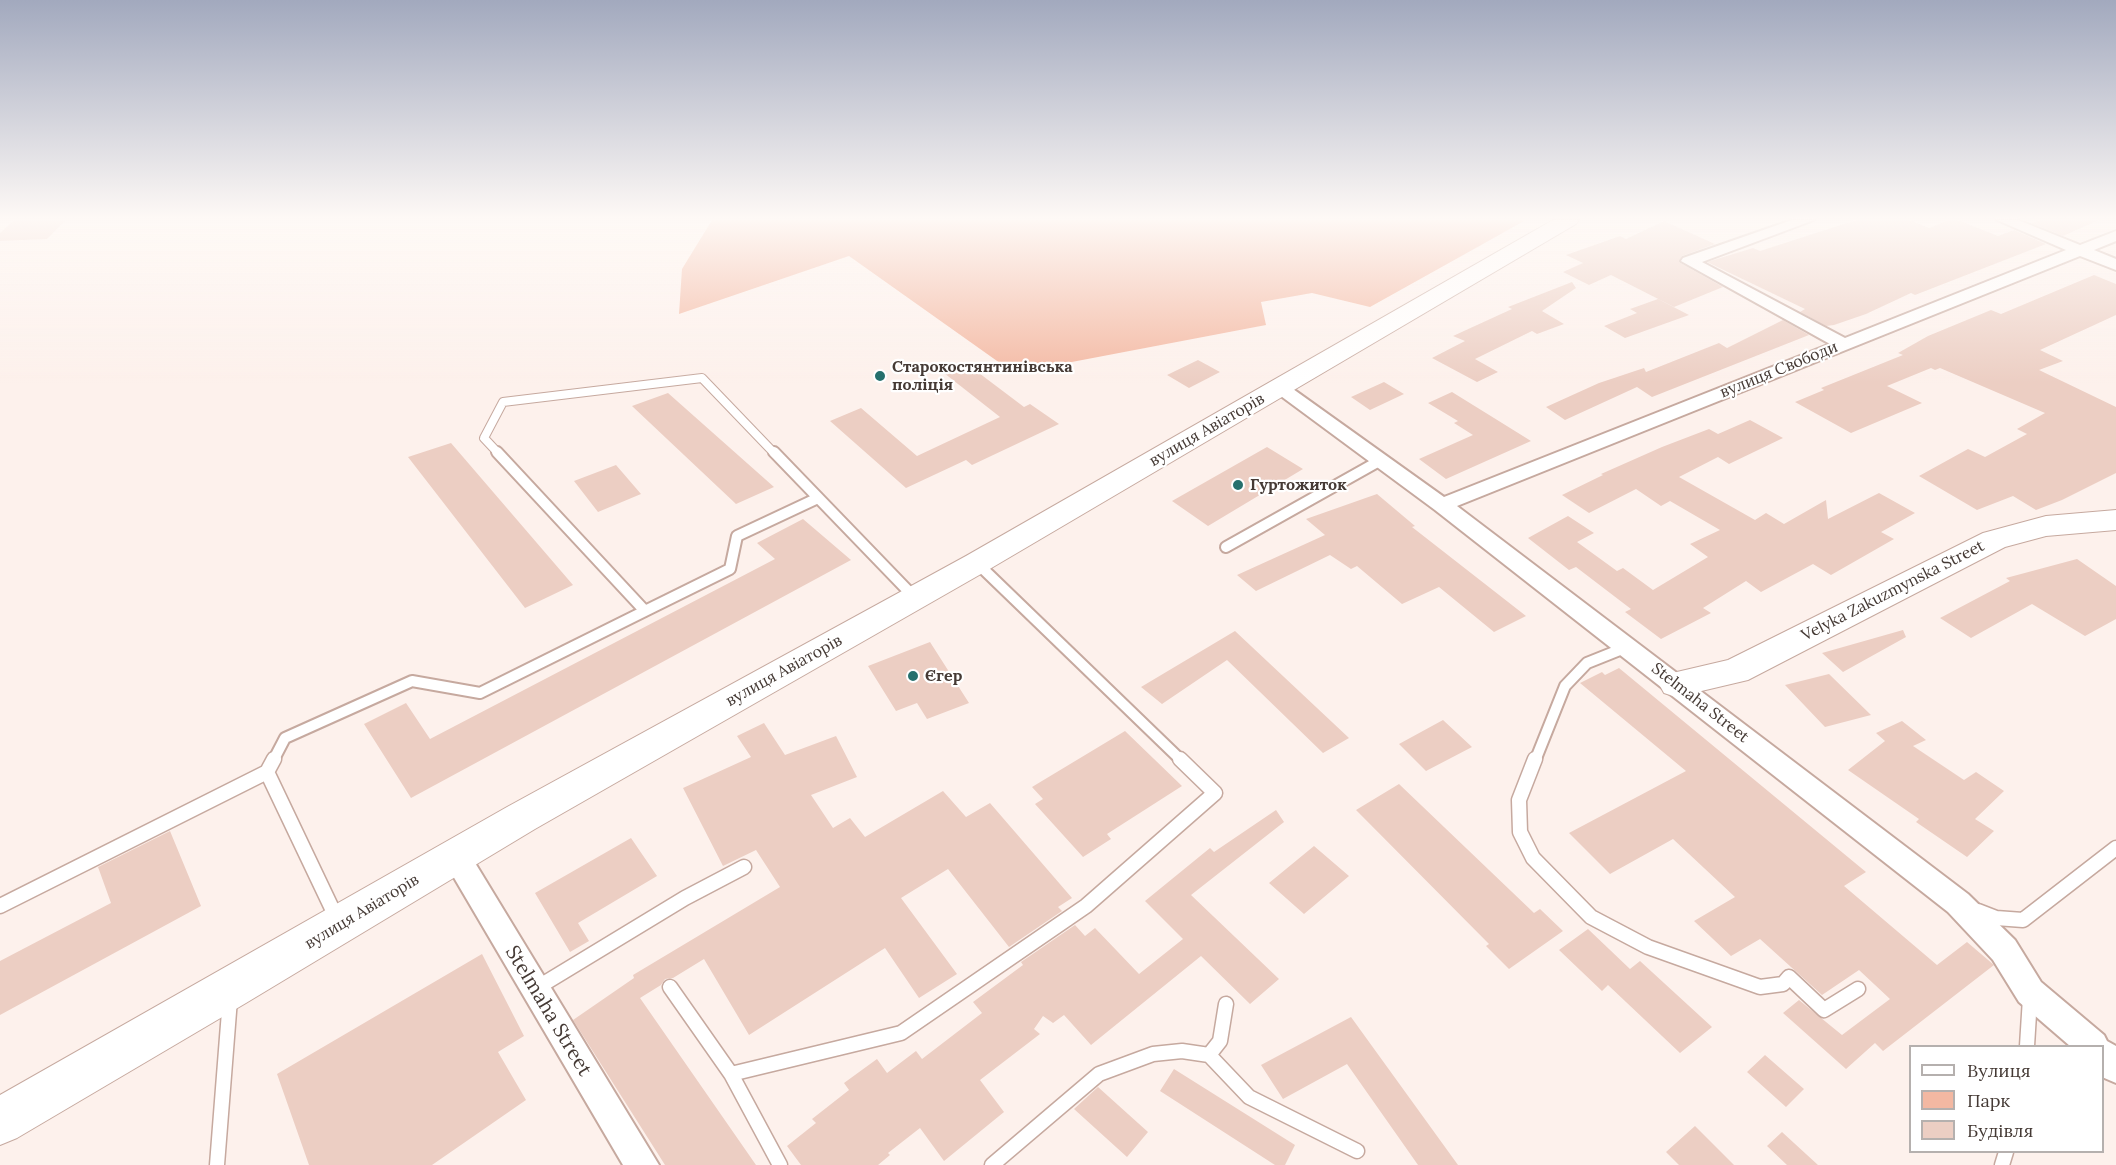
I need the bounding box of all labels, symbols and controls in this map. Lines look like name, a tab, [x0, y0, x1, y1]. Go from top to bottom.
street label: вулиця Свободи	[1717, 338, 1841, 402]
place label: Старокостянтинівська поліція	[892, 357, 1073, 395]
marker: Старокостянтинівська поліція	[873, 369, 887, 383]
street label: вулиця Авіаторів	[1146, 389, 1268, 471]
place label: Гуртожиток	[1250, 475, 1347, 495]
marker: Гуртожиток	[1231, 478, 1245, 492]
street label: Velyka Zakuzmynska Street	[1798, 536, 1988, 646]
street label: вулиця Авіаторів	[723, 631, 845, 711]
street label: Stelmaha Street	[1648, 659, 1752, 747]
place label: Єгер	[925, 666, 962, 686]
marker: Єгер	[906, 669, 920, 683]
street label: вулиця Авіаторів	[301, 870, 423, 954]
street label: Stelmaha Street	[500, 942, 596, 1080]
legend	[1909, 1045, 2104, 1153]
text: Вулиця	[1967, 1059, 2030, 1082]
text: Парк	[1967, 1089, 2010, 1112]
text: Будівля	[1967, 1119, 2033, 1142]

